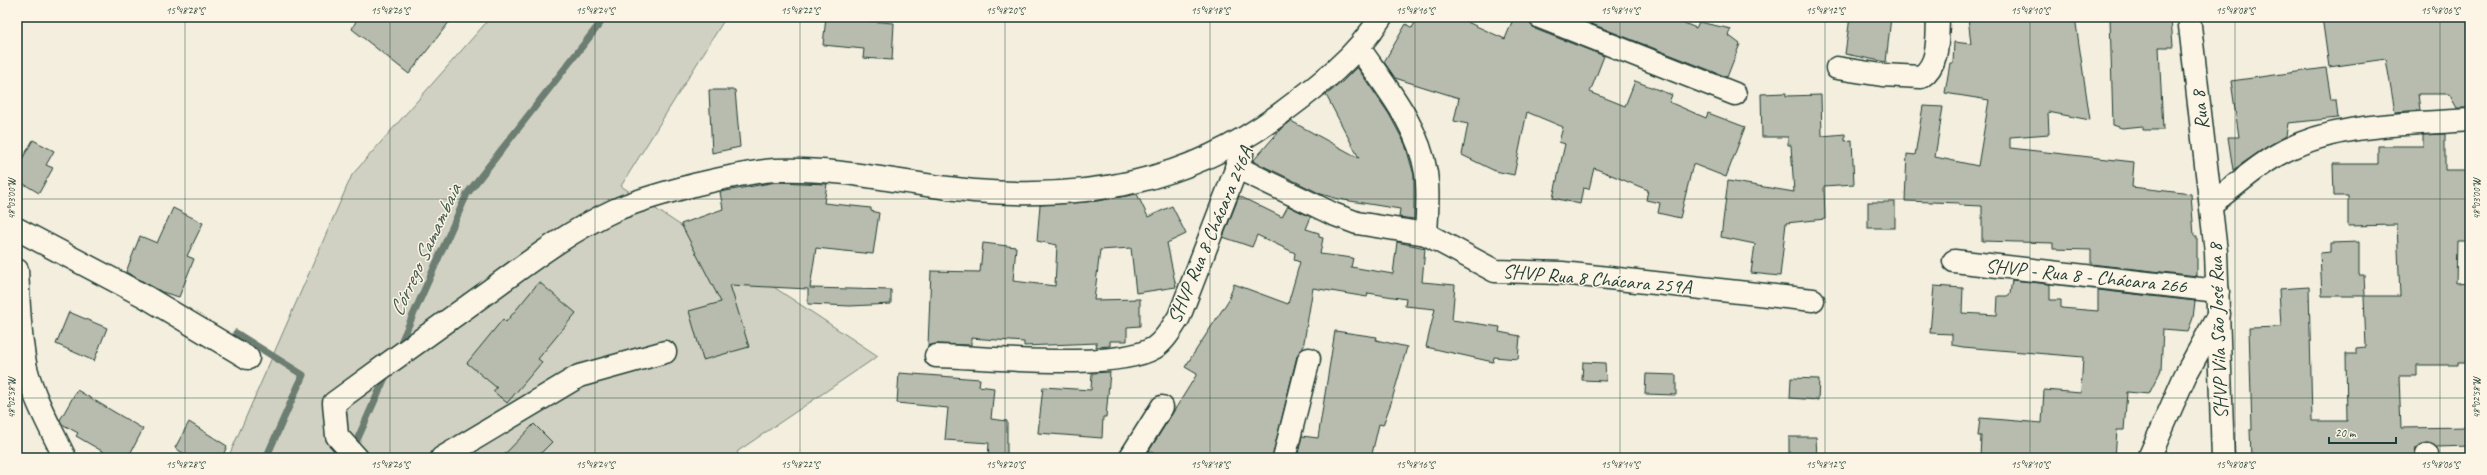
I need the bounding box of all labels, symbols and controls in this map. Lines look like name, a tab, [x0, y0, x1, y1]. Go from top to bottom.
text: 15°48'28"S	[166, 4, 206, 17]
text: 15°48'26"S	[371, 4, 411, 17]
text: 15°48'24"S	[576, 4, 616, 17]
text: 15°48'22"S	[781, 4, 821, 17]
text: 15°48'20"S	[986, 4, 1026, 17]
text: 15°48'18"S	[1191, 4, 1231, 17]
text: 15°48'16"S	[1396, 4, 1436, 17]
text: 15°48'14"S	[1601, 4, 1641, 17]
text: 15°48'12"S	[1806, 4, 1846, 17]
text: 15°48'10"S	[2011, 4, 2051, 17]
text: 15°48'08"S	[2216, 4, 2256, 17]
text: 15°48'06"S	[2421, 4, 2461, 17]
street label: Rua 8	[2185, 87, 2215, 131]
street label: SHVP Rua 8 Chácara 246A	[1161, 142, 1259, 327]
text: 48°03'00"W	[5, 177, 18, 219]
text: 48°03'00"W	[2470, 177, 2483, 219]
water label: Córrego Samambaia	[383, 178, 468, 320]
street label: SHVP Vila São José Rua 8	[2202, 241, 2234, 419]
street label: SHVP - Rua 8 - Chácara 266	[1984, 253, 2189, 299]
street label: SHVP Rua 8 Chácara 259A	[1502, 258, 1693, 300]
text: 48°02'58"W	[5, 376, 18, 418]
text: 48°02'58"W	[2470, 376, 2483, 418]
scale bar	[2329, 419, 2396, 445]
text: 20 m	[2335, 425, 2357, 441]
text: 15°48'28"S	[166, 458, 206, 471]
text: 15°48'26"S	[371, 458, 411, 471]
text: 15°48'24"S	[576, 458, 616, 471]
text: 15°48'22"S	[781, 458, 821, 471]
text: 15°48'20"S	[986, 458, 1026, 471]
text: 15°48'18"S	[1191, 458, 1231, 471]
text: 15°48'16"S	[1396, 458, 1436, 471]
text: 15°48'14"S	[1601, 458, 1641, 471]
text: 15°48'12"S	[1806, 458, 1846, 471]
text: 15°48'10"S	[2011, 458, 2051, 471]
text: 15°48'08"S	[2216, 458, 2256, 471]
text: 15°48'06"S	[2421, 458, 2461, 471]

